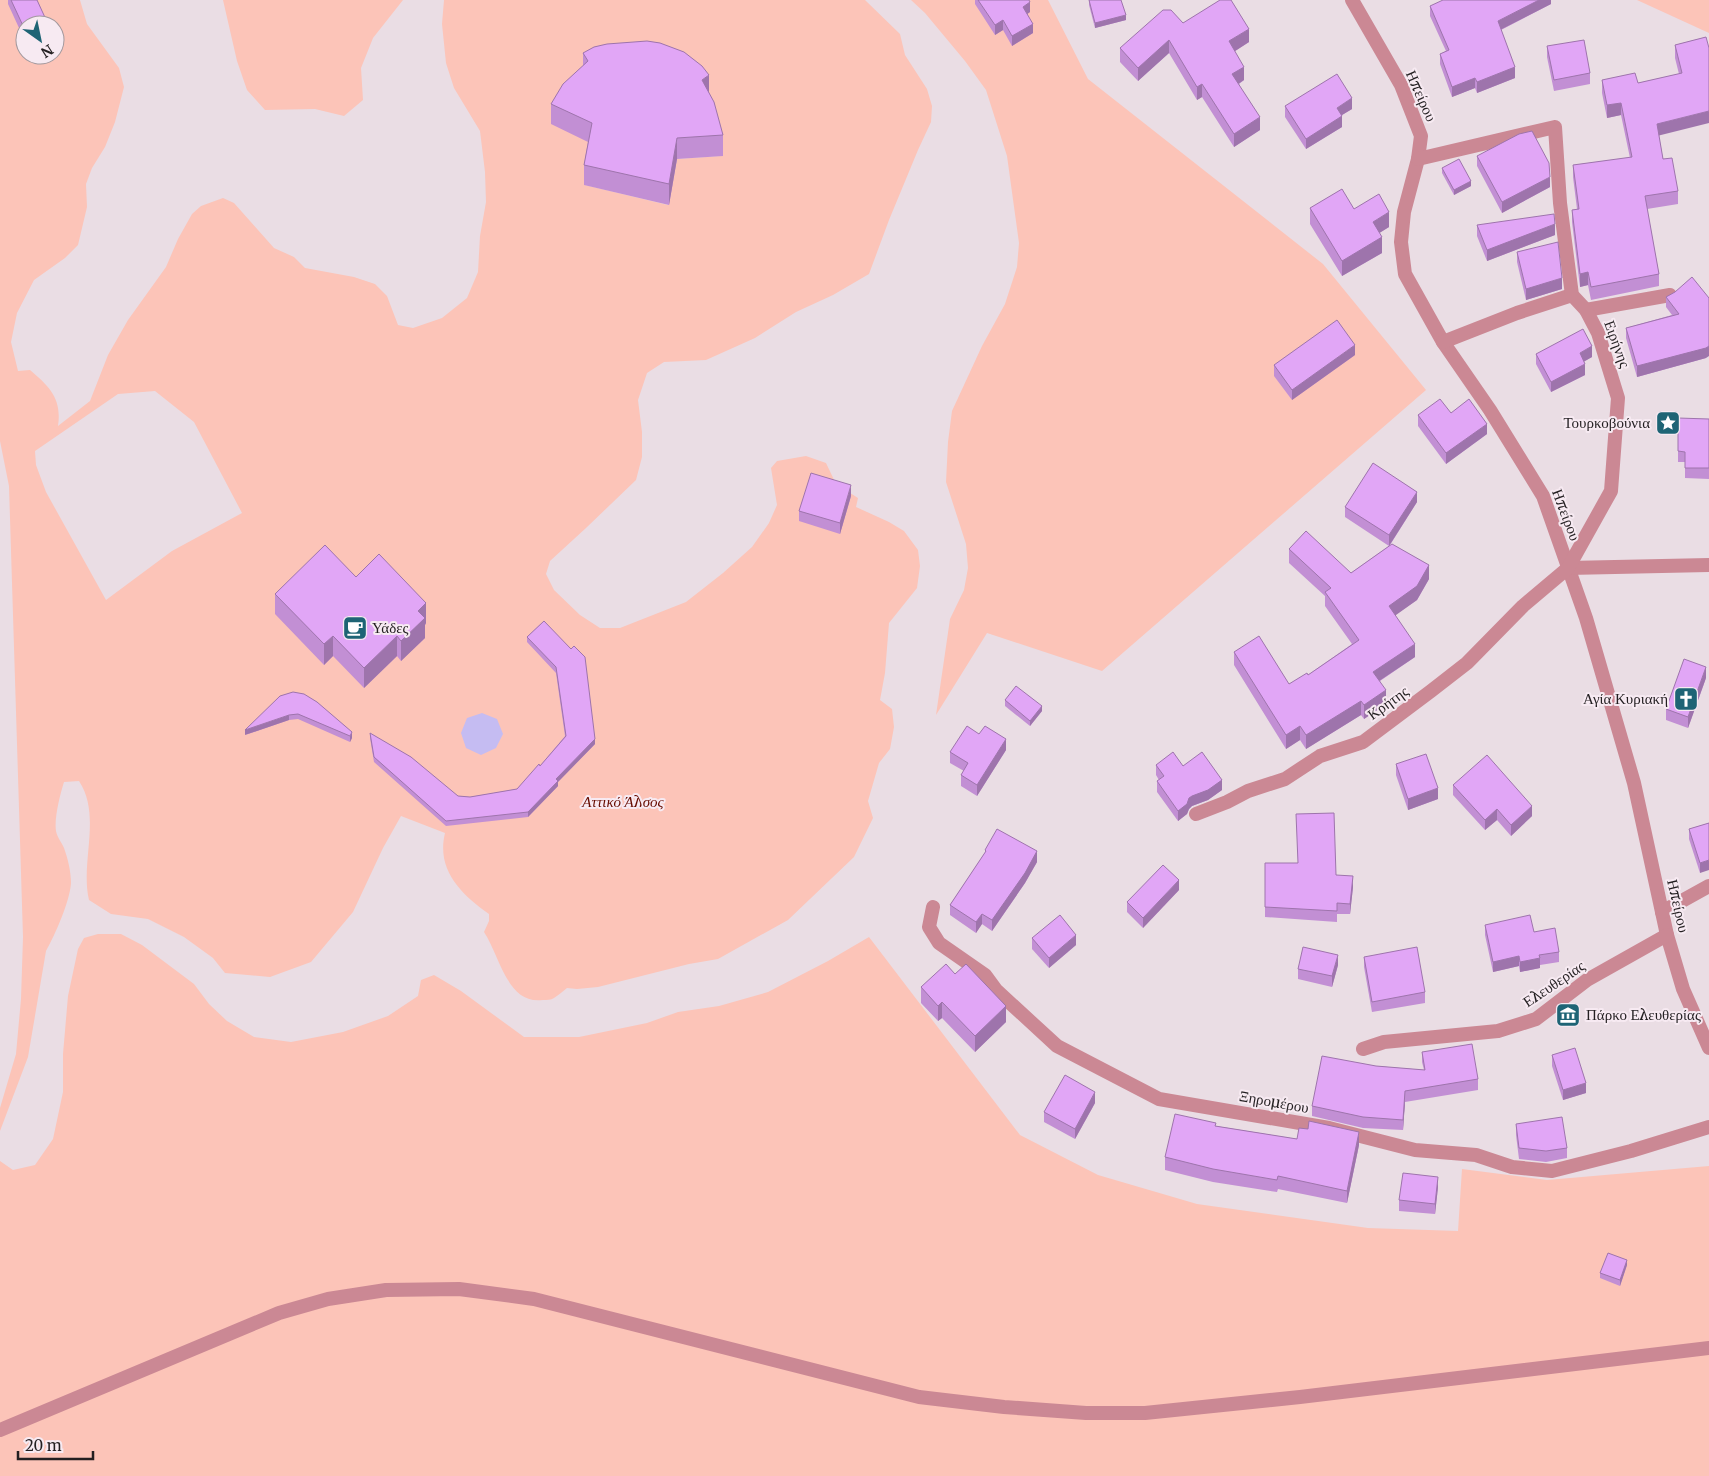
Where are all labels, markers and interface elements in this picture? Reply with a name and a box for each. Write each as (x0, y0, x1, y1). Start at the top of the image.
north arrow (15, 15, 65, 65)
text: N (38, 40, 57, 61)
street label: Ηπείρου (1402, 67, 1441, 124)
street label: Ειρήνης (1600, 318, 1635, 370)
place icon: Τουρκοβούνια (1655, 410, 1681, 436)
place label: Τουρκοβούνια (1563, 413, 1650, 432)
street label: Ηπείρου (1548, 486, 1585, 543)
cafe icon: Υάδες (342, 615, 368, 641)
place label: Υάδες (372, 618, 409, 637)
street label: Κρήτης (1364, 681, 1412, 724)
church icon: Αγία Κυριακή (1673, 686, 1699, 712)
place label: Αγία Κυριακή (1583, 689, 1668, 708)
park label: Αττικό Άλσος (581, 792, 665, 811)
street label: Ηπείρου (1663, 877, 1694, 934)
street label: Ελευθερίας (1519, 956, 1588, 1011)
museum icon: Πάρκο Ελευθερίας (1555, 1002, 1581, 1028)
place label: Πάρκο Ελευθερίας (1586, 1005, 1701, 1024)
street label: Ξηρομέρου (1238, 1086, 1310, 1117)
scale bar (18, 1428, 92, 1460)
text: 20 m (25, 1436, 62, 1455)

